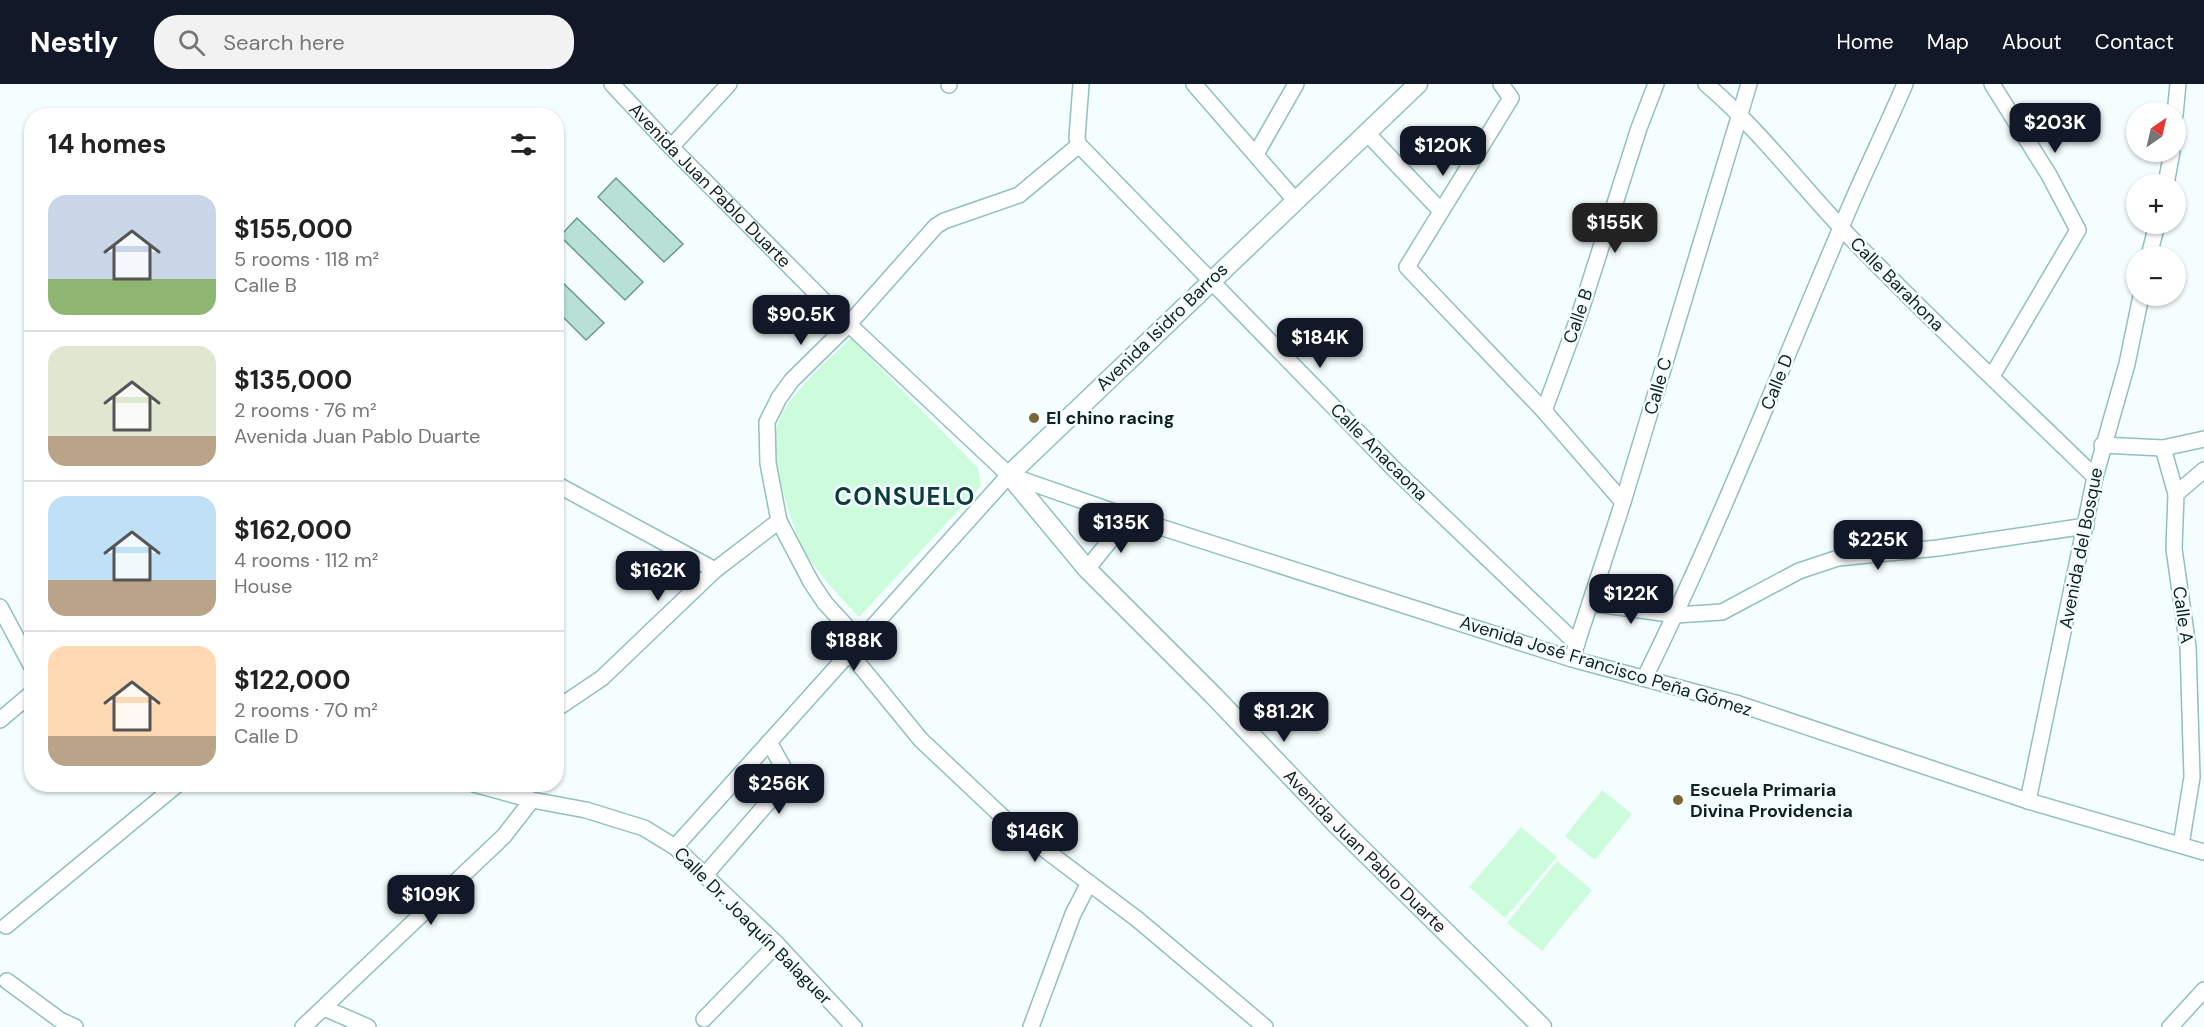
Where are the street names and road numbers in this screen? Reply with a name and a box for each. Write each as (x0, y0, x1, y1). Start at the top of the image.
street label: Avenida Juan Pablo Duarte (624, 98, 796, 273)
street label: Calle Barahona (1845, 232, 1949, 336)
street label: Avenida Isidro Barros (1091, 258, 1233, 396)
street label: Calle B (1557, 285, 1599, 347)
street label: Calle D (1755, 351, 1799, 413)
street label: Calle C (1638, 354, 1678, 417)
street label: Calle Anacaona (1325, 398, 1433, 506)
street label: Avenida del Bosque (2054, 465, 2108, 631)
street label: Calle A (2167, 585, 2199, 645)
street label: Avenida José Francisco Peña Gómez (1457, 610, 1755, 722)
street label: Avenida Juan Pablo Duarte (1278, 764, 1452, 938)
street label: Calle Dr. Joaquín Balaguer (669, 842, 837, 1010)

